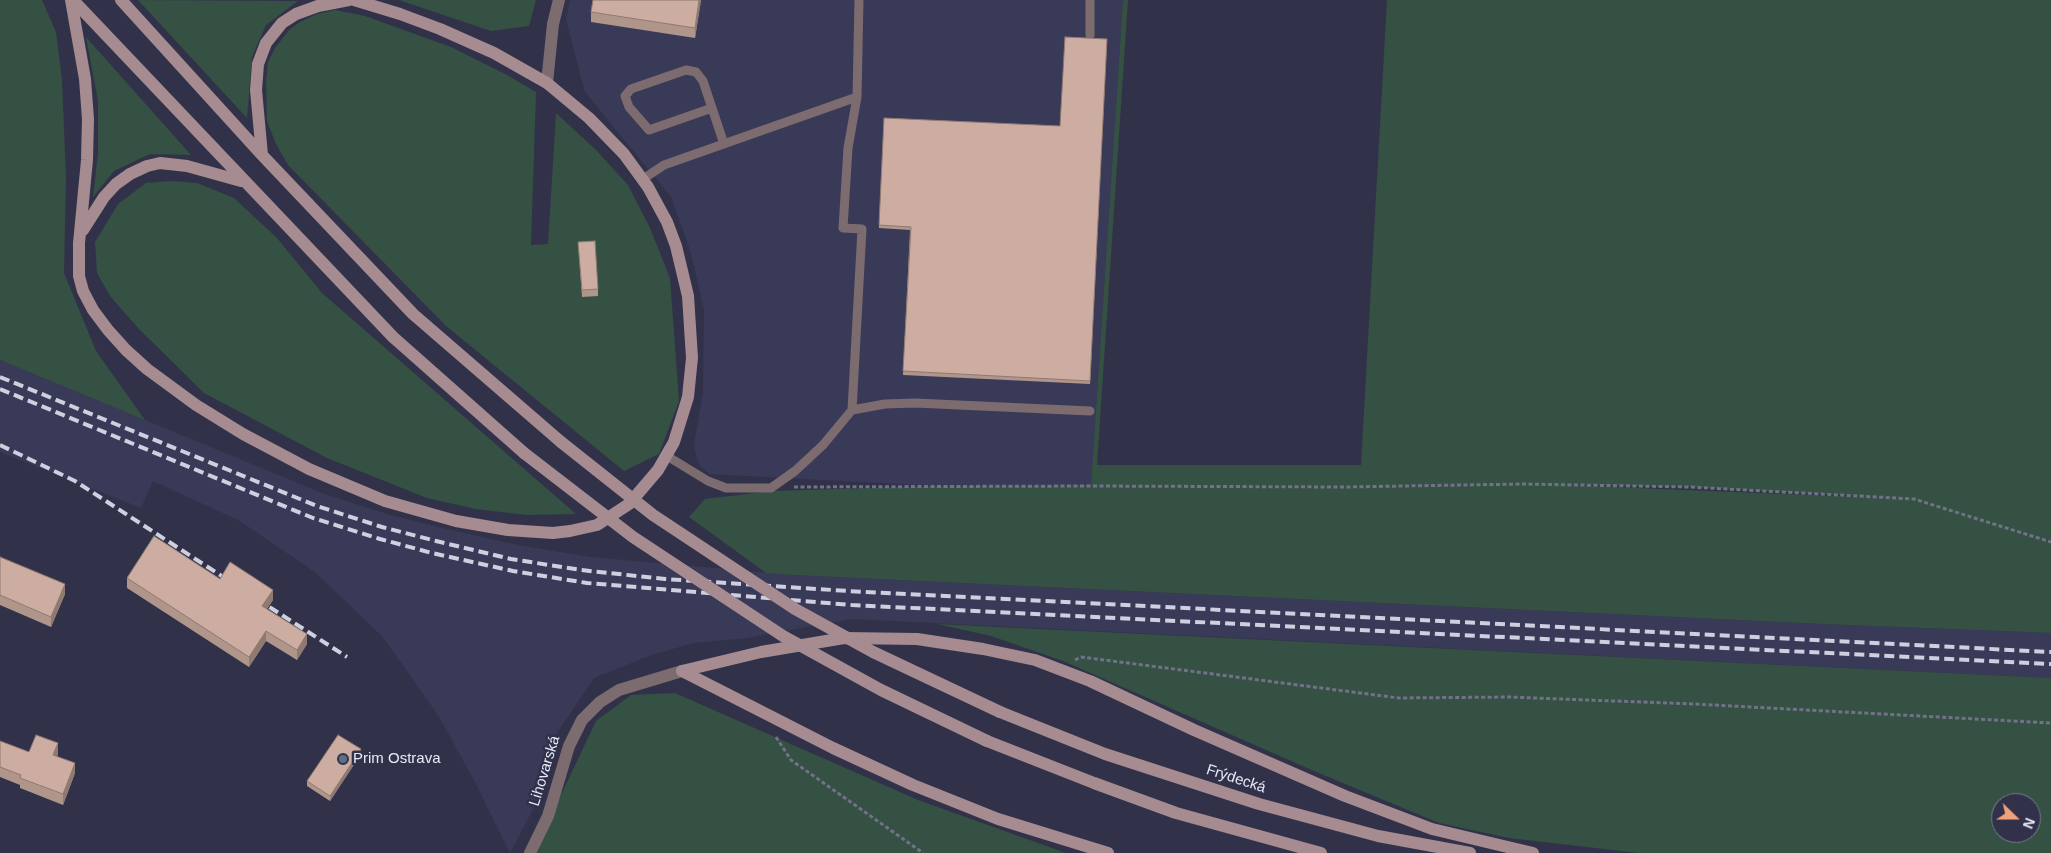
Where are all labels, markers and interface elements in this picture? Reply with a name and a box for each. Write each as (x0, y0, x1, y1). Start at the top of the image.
street label: Lihovarská (526, 734, 564, 808)
place label: Prim Ostrava (353, 750, 441, 768)
marker: Prim Ostrava (337, 753, 349, 765)
street label: Frýdecká (1204, 761, 1268, 797)
north arrow (1991, 793, 2041, 843)
text: N (2020, 816, 2038, 831)

